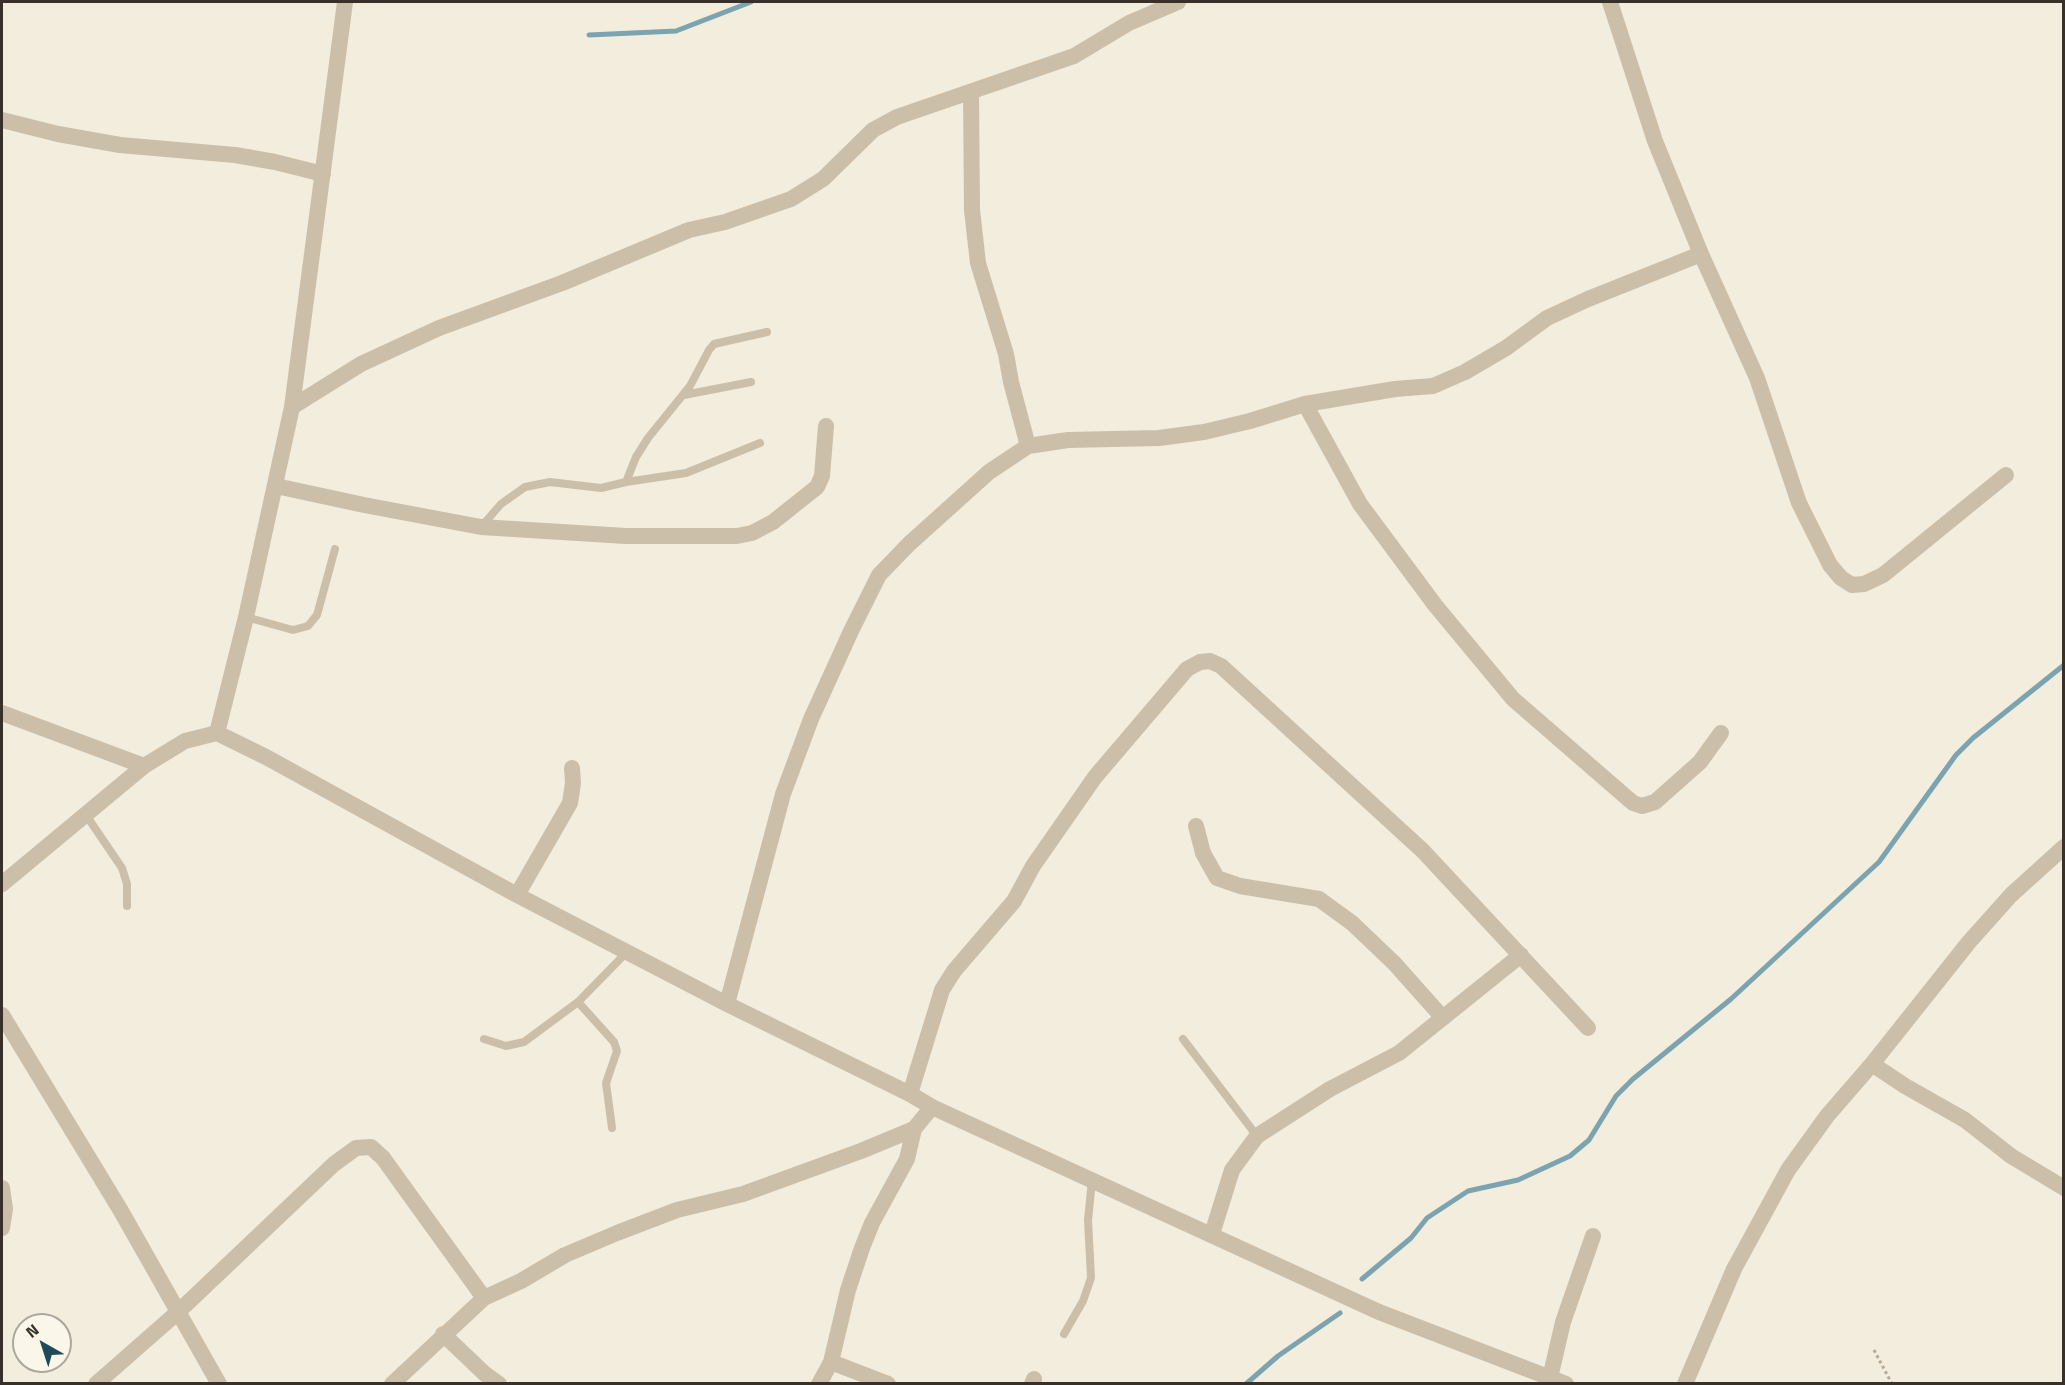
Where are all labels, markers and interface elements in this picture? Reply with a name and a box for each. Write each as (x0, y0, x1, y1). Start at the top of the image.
north arrow (12, 1313, 72, 1373)
text: N (20, 1318, 44, 1343)

